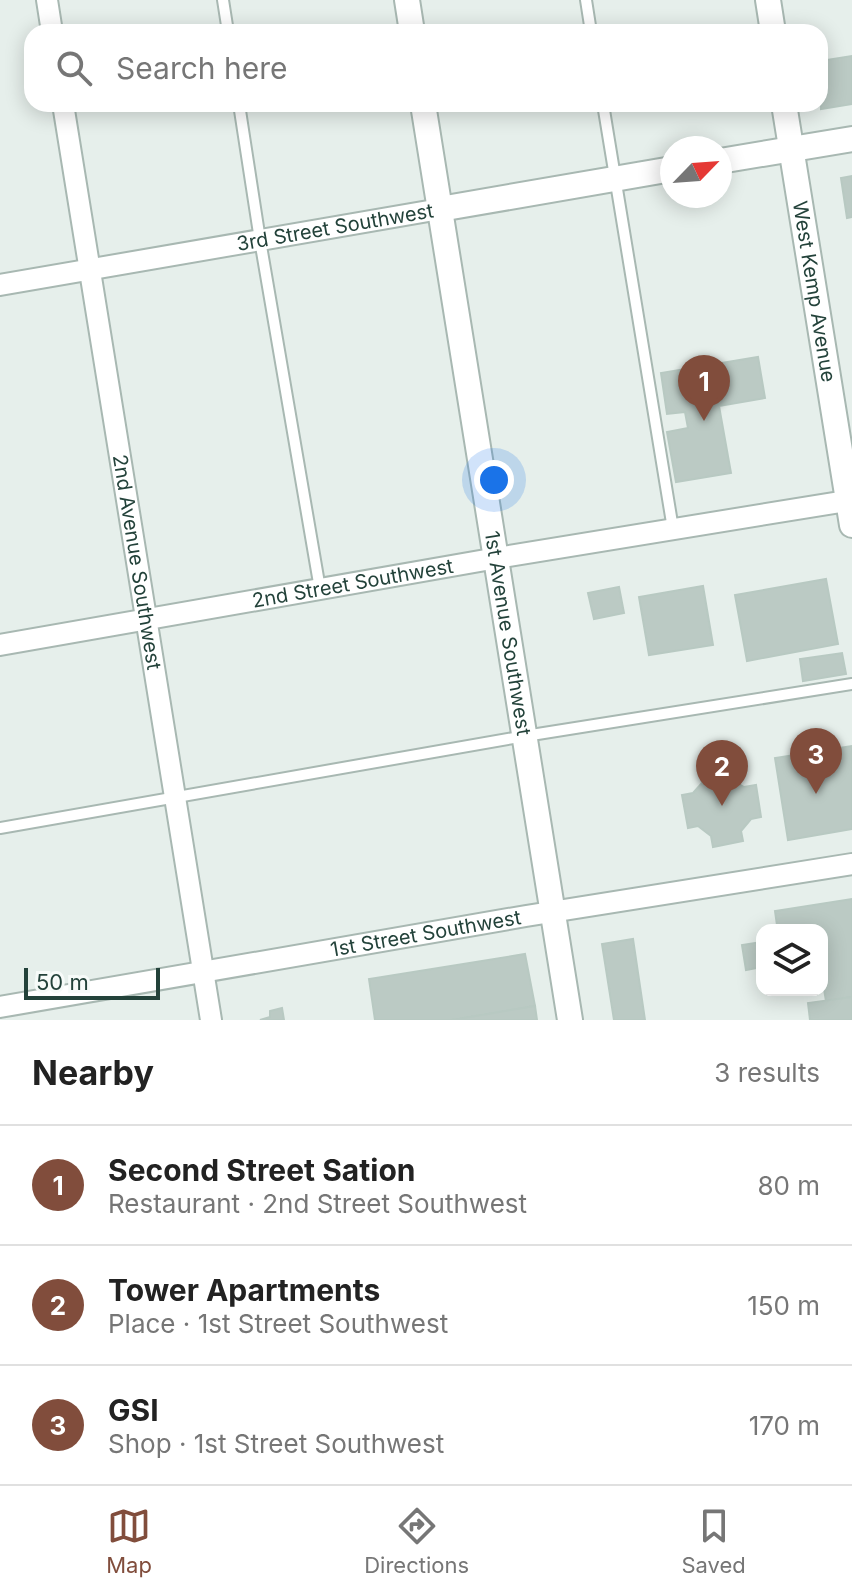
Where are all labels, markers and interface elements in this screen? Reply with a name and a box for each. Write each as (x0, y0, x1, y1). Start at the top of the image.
search box (24, 24, 828, 112)
icon: search (52, 46, 96, 90)
text: Search here (116, 50, 288, 86)
north arrow (660, 136, 732, 208)
street label: 3rd Street Southwest (235, 198, 436, 256)
street label: West Kemp Avenue (788, 199, 841, 384)
pin: 1 (678, 355, 730, 421)
street label: 2nd Avenue Southwest (108, 453, 166, 672)
your location (474, 460, 514, 500)
street label: 1st Avenue Southwest (480, 529, 536, 738)
street label: 2nd Street Southwest (250, 554, 456, 613)
pin: 3 (790, 728, 842, 794)
pin: 2 (696, 740, 748, 806)
street label: 1st Street Southwest (329, 905, 523, 962)
map controls (756, 924, 828, 996)
button: layers (756, 924, 828, 996)
scale bar (24, 964, 160, 1000)
text: 50 m (36, 969, 89, 995)
text: Nearby (32, 1052, 154, 1093)
text: 3 results (714, 1057, 820, 1088)
text: Second Street Sation (108, 1152, 415, 1188)
text: 1 (52, 1170, 64, 1201)
text: 80 m (757, 1170, 820, 1201)
text: Restaurant · 2nd Street Southwest (108, 1188, 527, 1219)
text: Tower Apartments (108, 1272, 380, 1308)
text: 2 (50, 1290, 66, 1321)
text: 150 m (747, 1290, 820, 1321)
text: Place · 1st Street Southwest (108, 1308, 448, 1339)
text: GSI (108, 1392, 159, 1428)
text: 3 (50, 1410, 66, 1441)
text: 170 m (749, 1410, 820, 1441)
text: Shop · 1st Street Southwest (108, 1428, 444, 1459)
tab: Map (106, 1504, 152, 1578)
tab: Directions (364, 1504, 469, 1578)
tab: Saved (681, 1504, 746, 1578)

